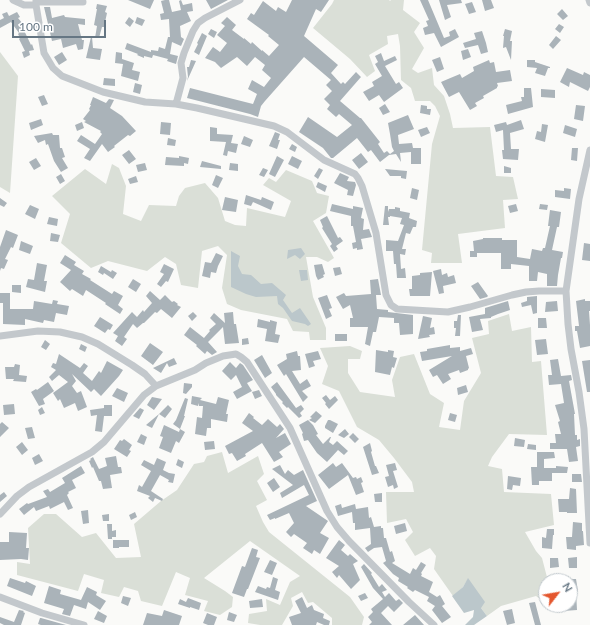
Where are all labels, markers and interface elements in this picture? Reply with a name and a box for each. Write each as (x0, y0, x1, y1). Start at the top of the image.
scale bar (14, 12, 108, 38)
text: 100 m (19, 19, 53, 34)
north arrow (538, 573, 578, 613)
text: N (560, 580, 576, 594)

